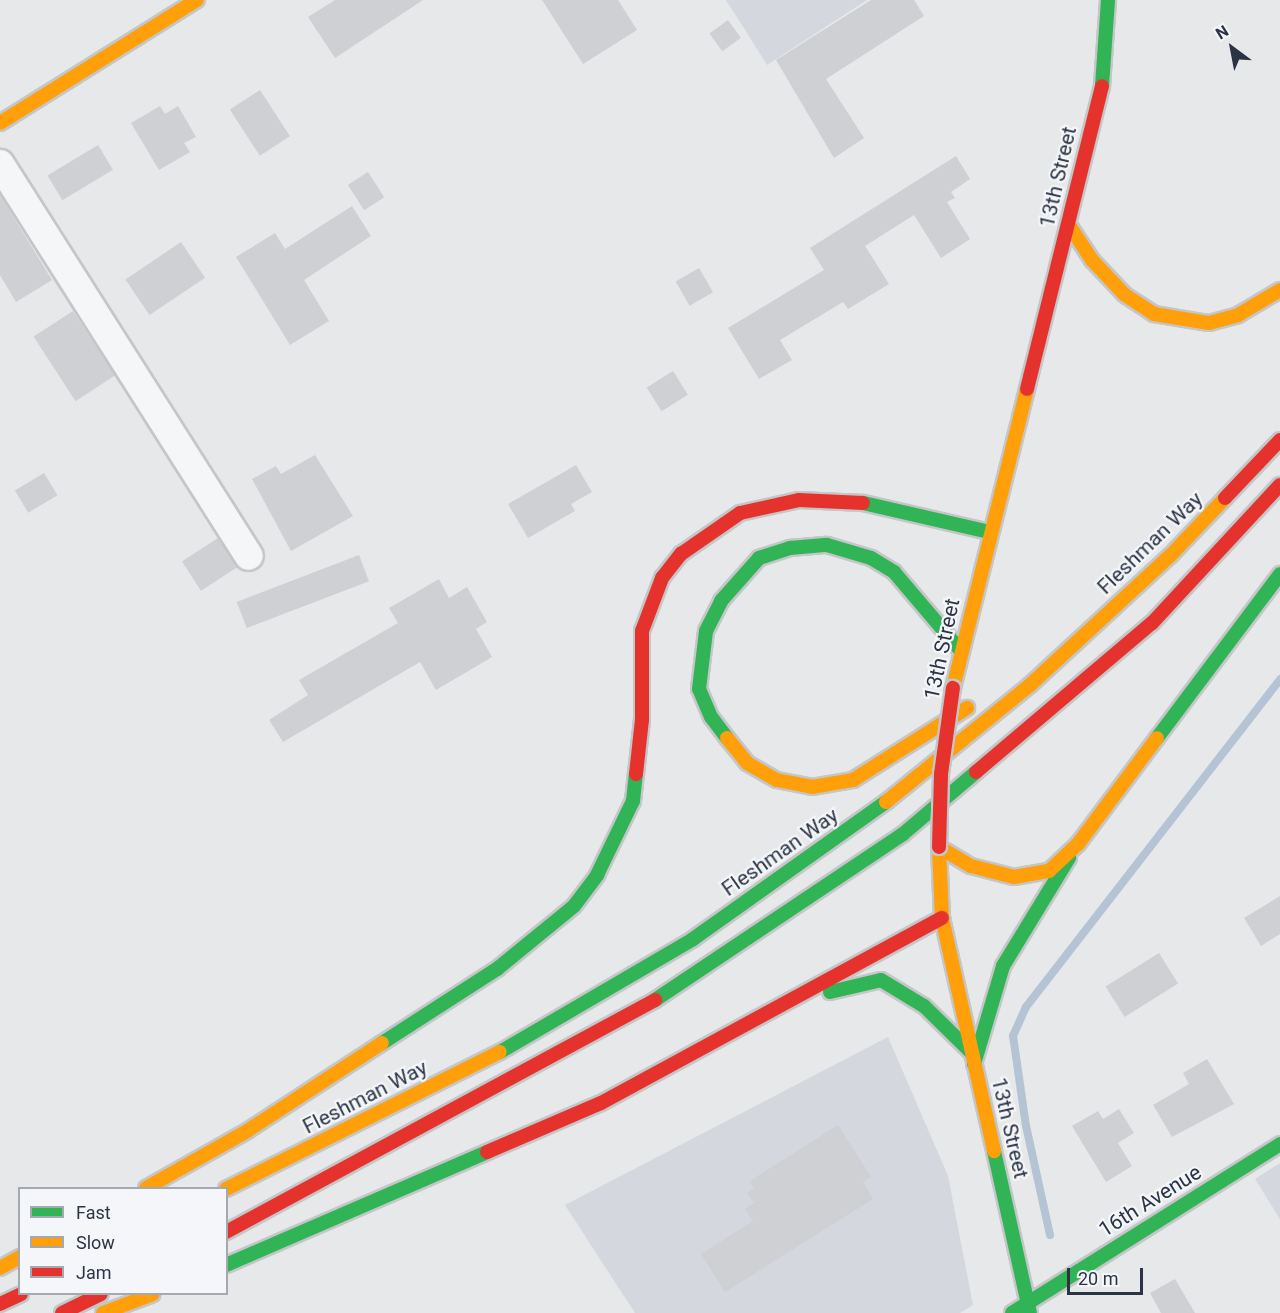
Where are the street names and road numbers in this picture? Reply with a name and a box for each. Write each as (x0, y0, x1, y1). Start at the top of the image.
street label: 13th Street (1034, 124, 1082, 230)
street label: Fleshman Way (1092, 487, 1208, 599)
street label: 13th Street (919, 596, 965, 702)
street label: Fleshman Way (717, 803, 843, 901)
street label: Fleshman Way (299, 1055, 431, 1139)
street label: 13th Street (986, 1075, 1034, 1181)
street label: 16th Avenue (1094, 1160, 1206, 1242)

